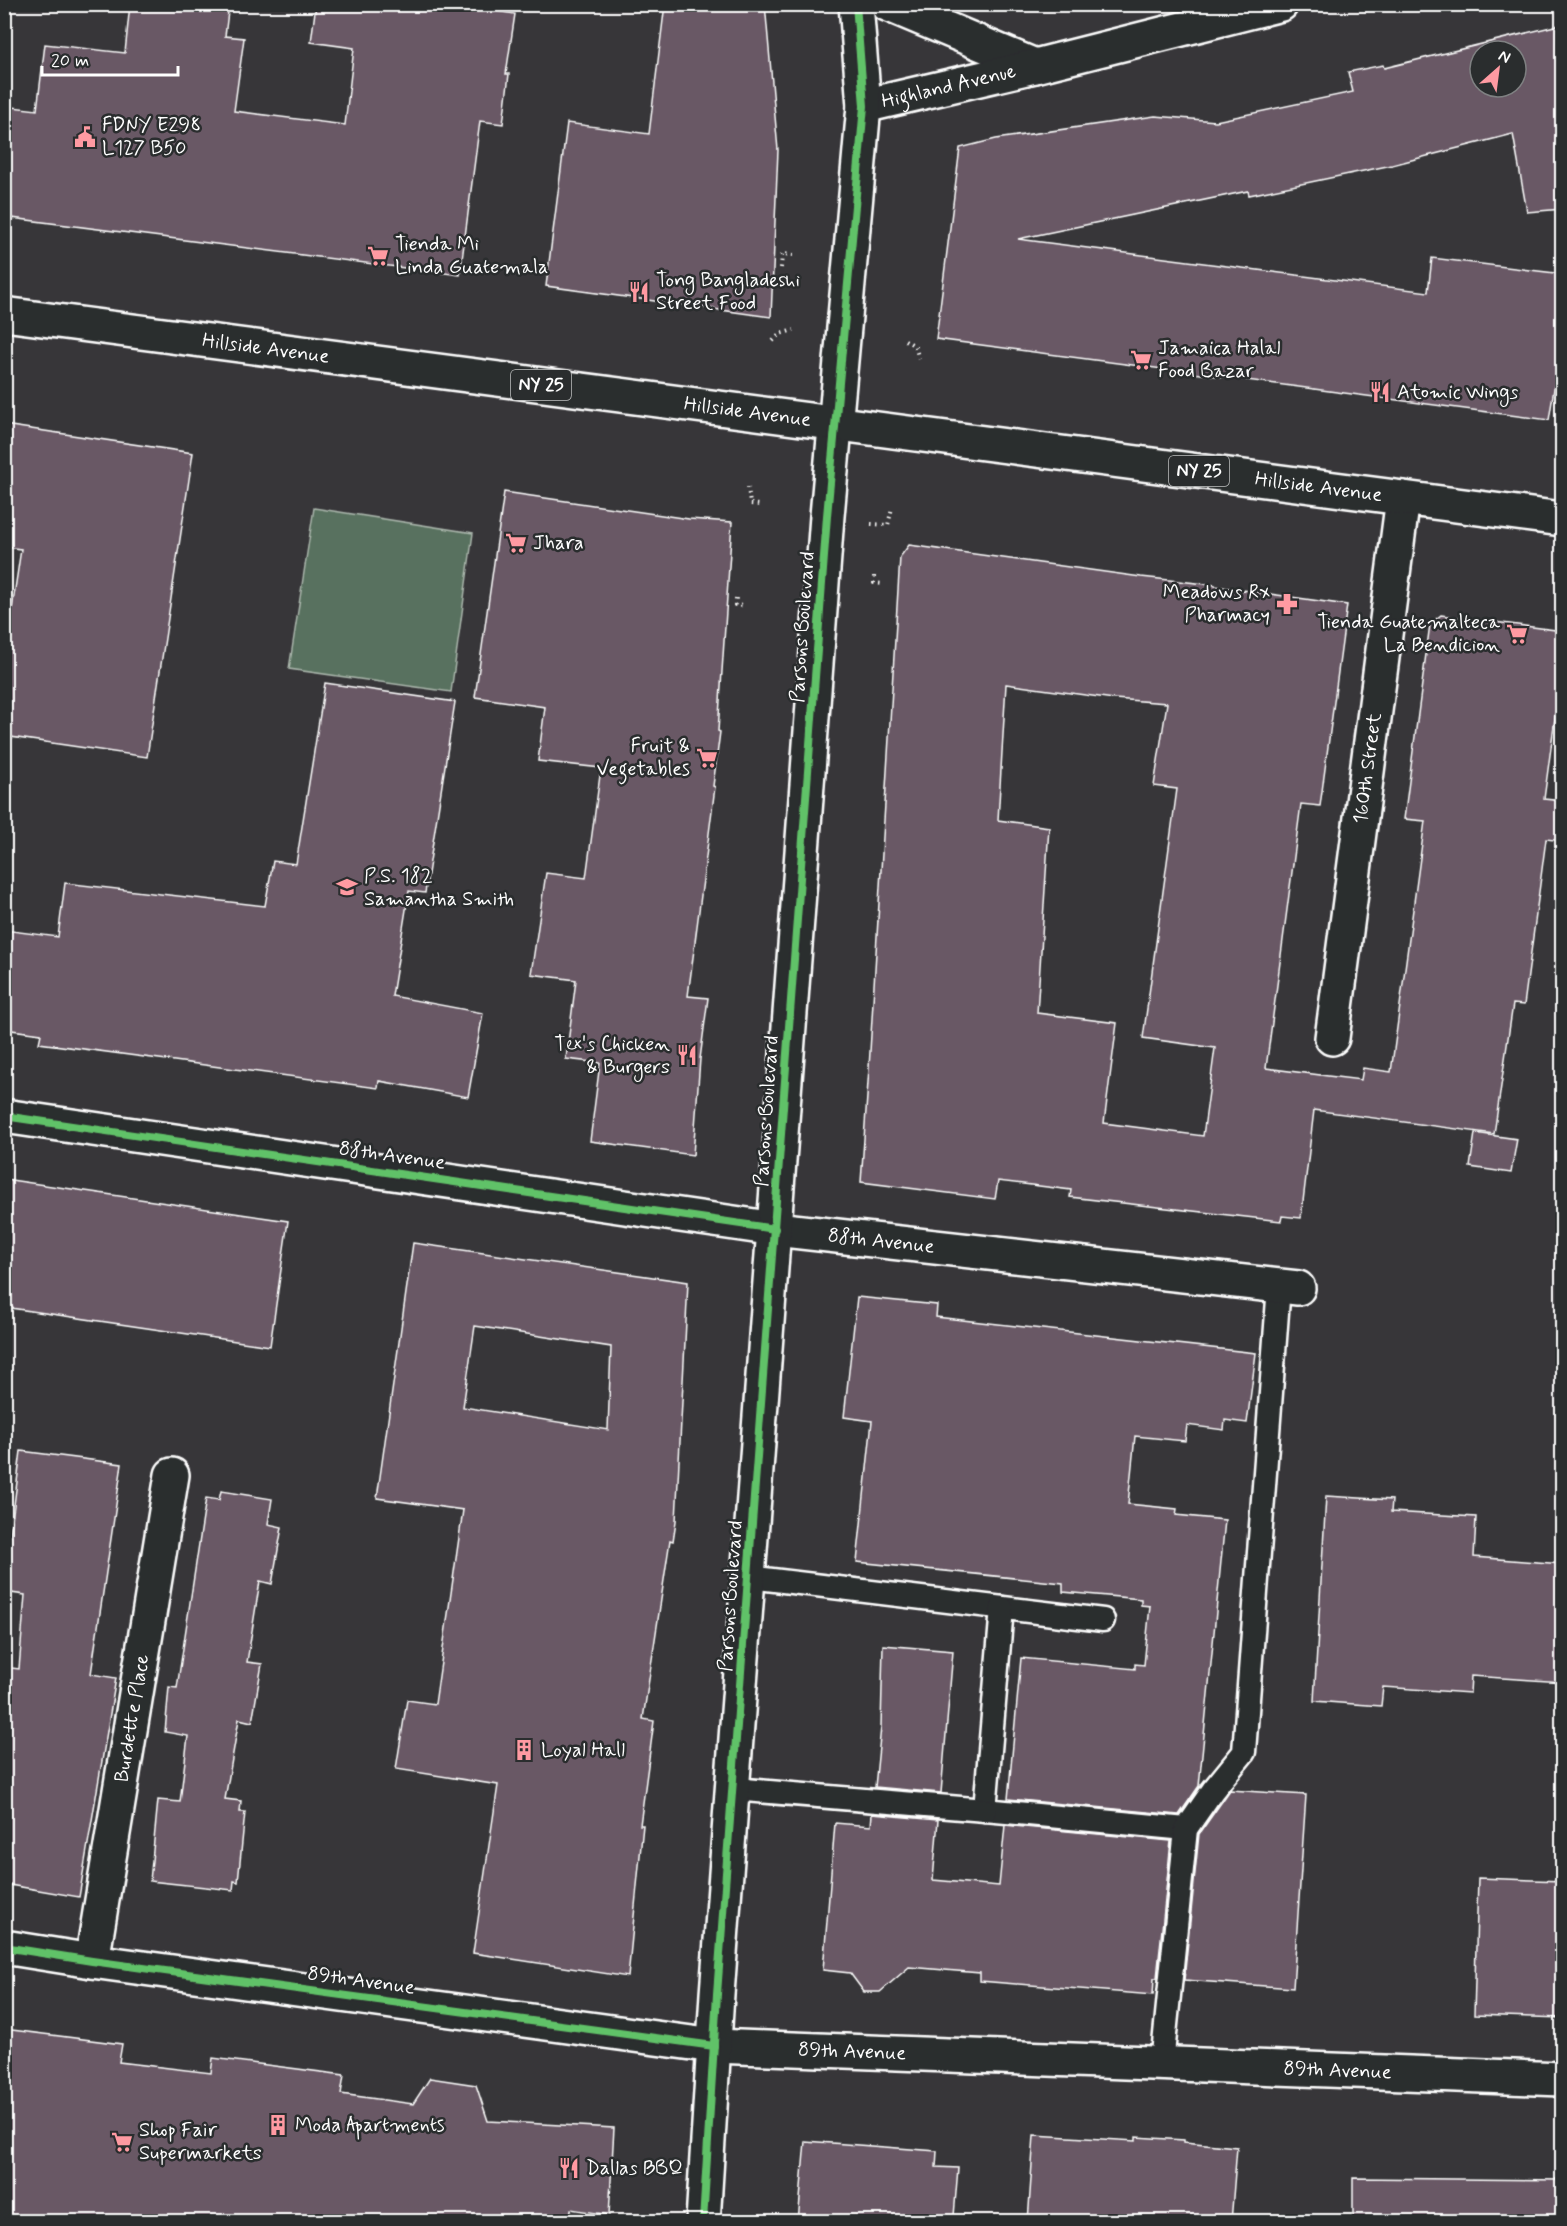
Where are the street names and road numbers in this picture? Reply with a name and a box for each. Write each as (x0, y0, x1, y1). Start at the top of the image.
street label: Highland Avenue (879, 57, 1019, 115)
street label: Hillside Avenue (200, 327, 331, 370)
road number: NY 25 (511, 370, 571, 400)
street label: Hillside Avenue (682, 390, 813, 434)
road number: NY 25 (1169, 456, 1229, 486)
street label: Hillside Avenue (1253, 465, 1384, 509)
street label: Parsons Boulevard (784, 550, 822, 704)
street label: 160th Street (1347, 711, 1388, 825)
street label: Parsons Boulevard (748, 1034, 786, 1188)
street label: 88th Avenue (337, 1135, 447, 1177)
street label: 88th Avenue (826, 1222, 936, 1260)
street label: Parsons Boulevard (712, 1519, 750, 1673)
street label: Burdette Place (108, 1652, 156, 1784)
street label: 89th Avenue (306, 1960, 417, 2002)
street label: 89th Avenue (797, 2036, 907, 2067)
street label: 89th Avenue (1283, 2055, 1392, 2086)

